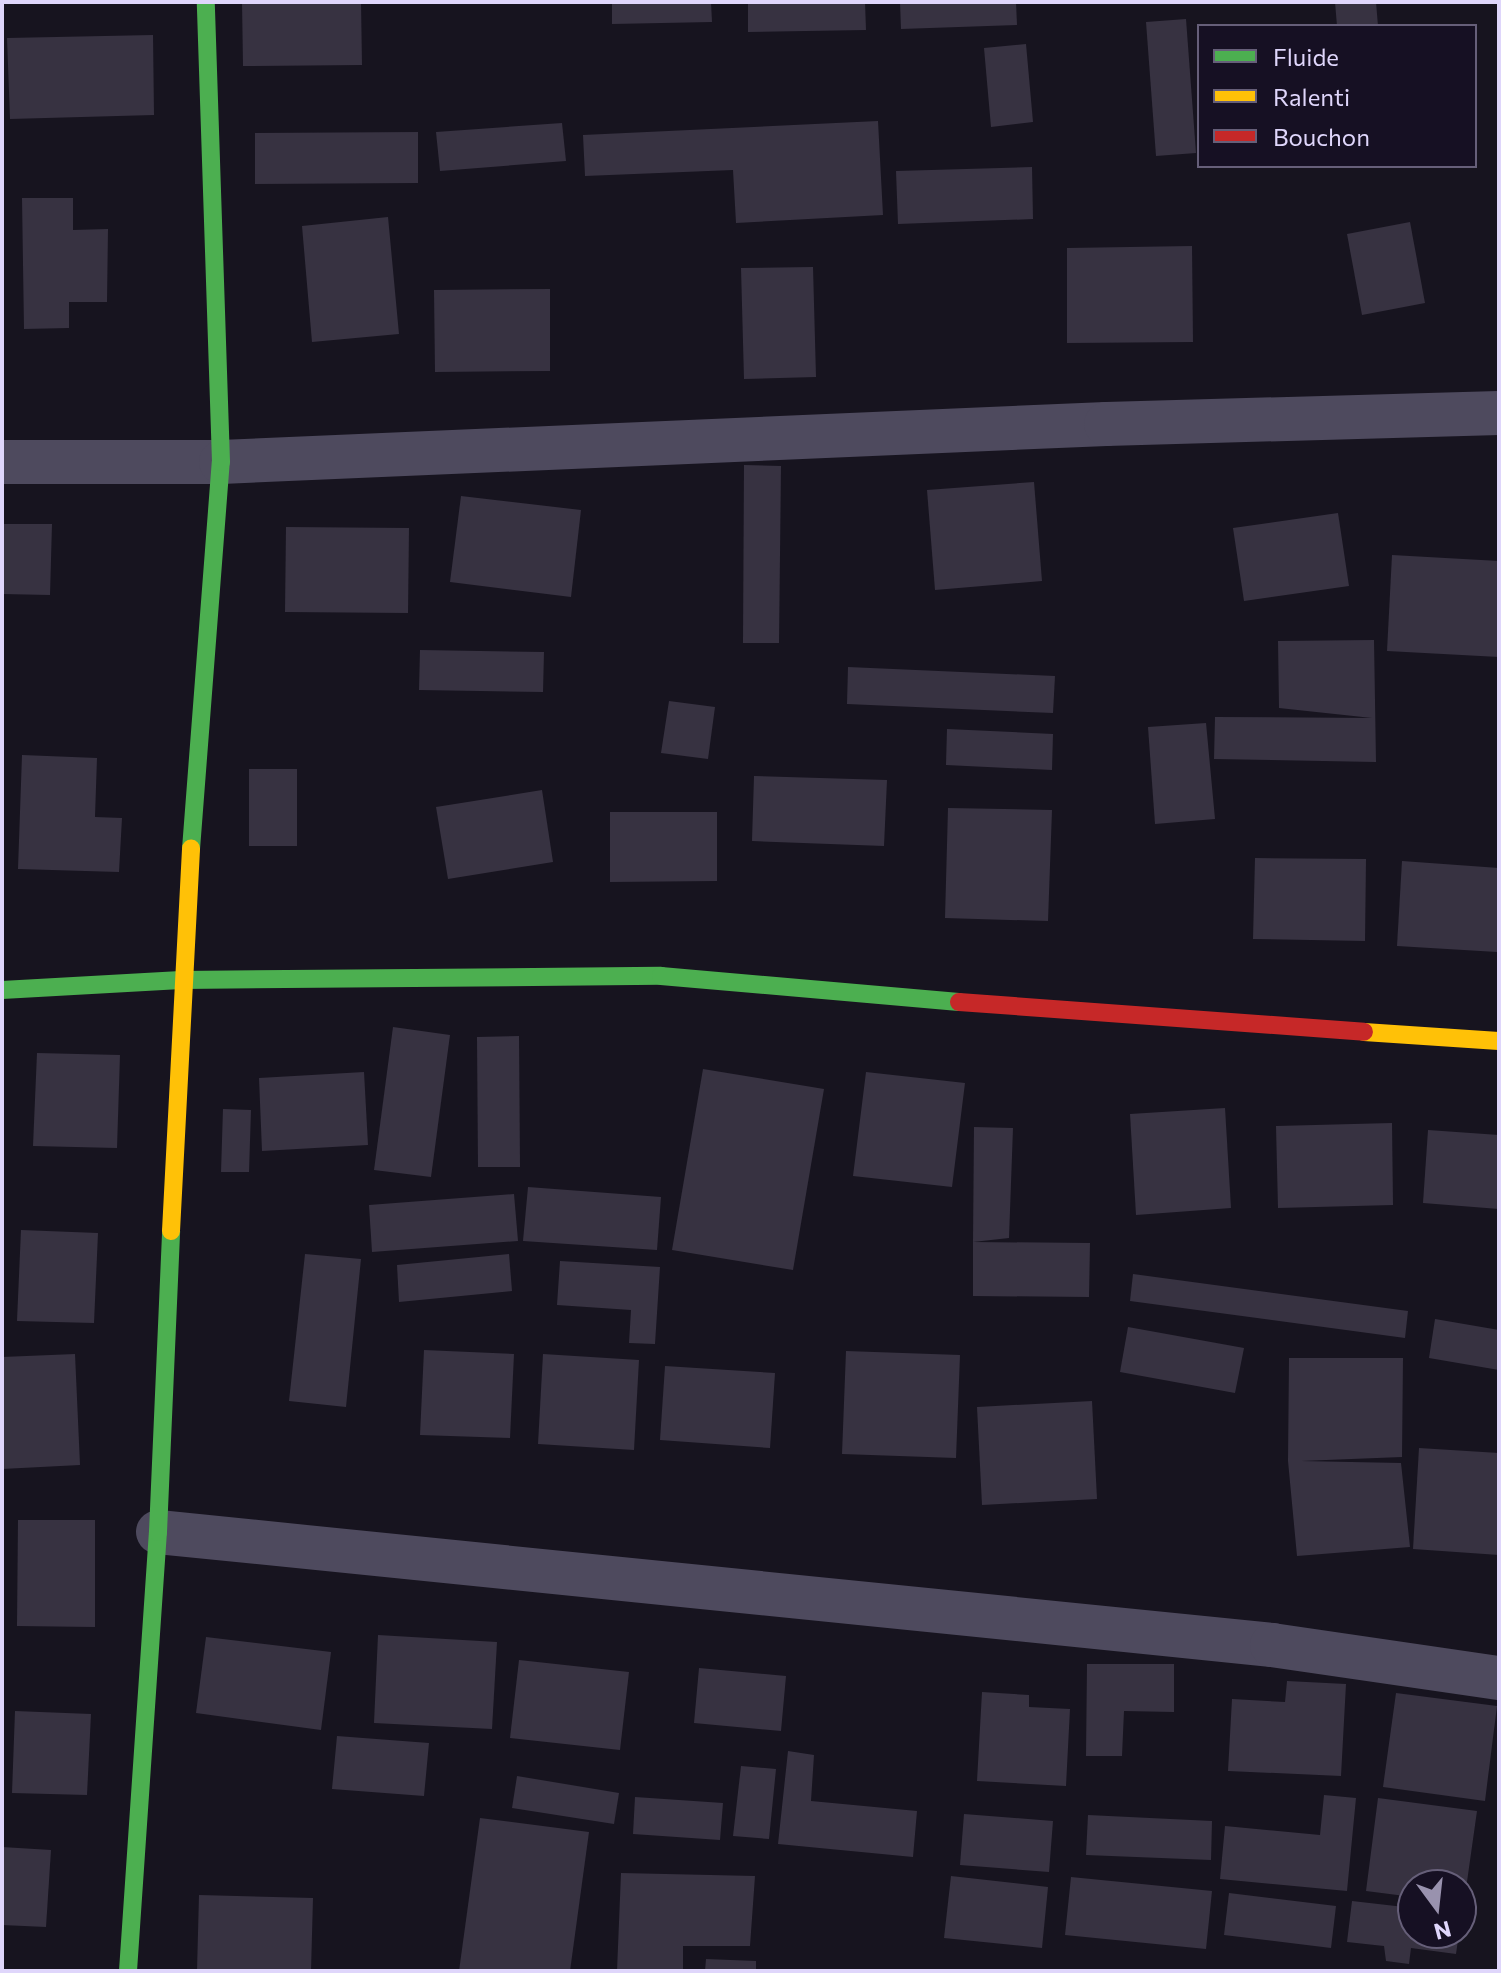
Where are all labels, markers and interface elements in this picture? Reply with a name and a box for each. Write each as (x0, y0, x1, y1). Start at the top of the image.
legend (1197, 24, 1477, 168)
text: Fluide (1273, 42, 1339, 71)
text: Ralenti (1273, 82, 1350, 111)
text: Bouchon (1273, 122, 1370, 151)
north arrow (1397, 1869, 1477, 1949)
text: N (1431, 1916, 1454, 1946)

